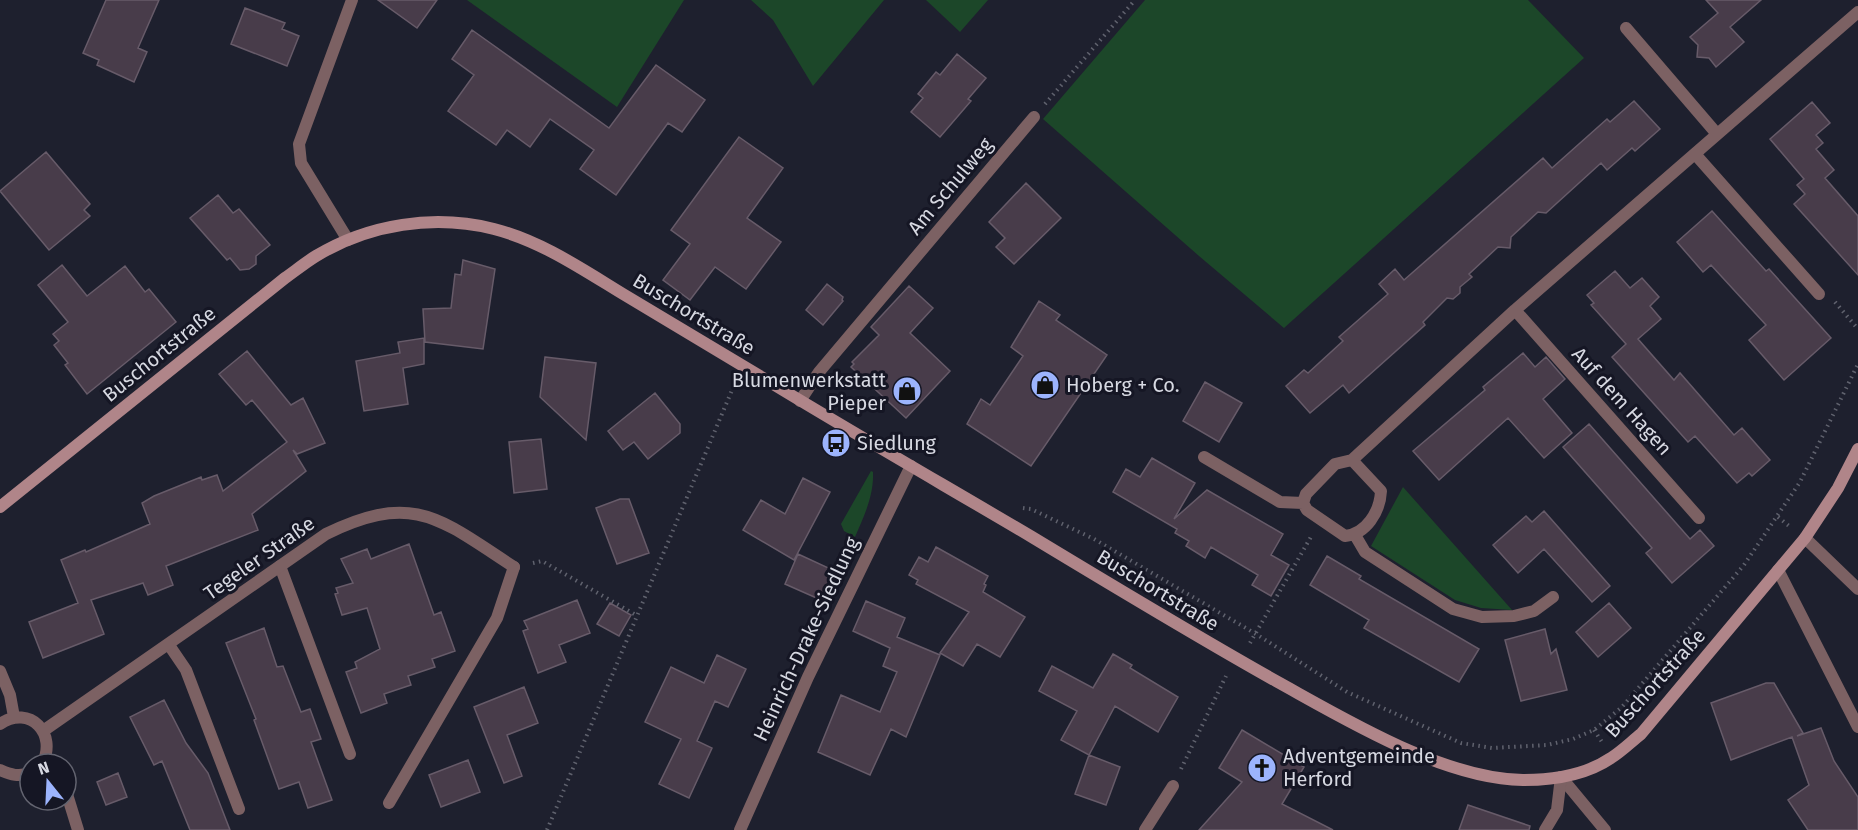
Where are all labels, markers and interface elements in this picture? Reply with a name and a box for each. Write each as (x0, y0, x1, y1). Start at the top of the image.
street label: Am Schulweg (902, 132, 998, 239)
street label: Buschortstraße (629, 268, 759, 360)
street label: Buschortstraße (98, 301, 220, 407)
street label: Auf dem Hagen (1567, 342, 1677, 460)
place label: Blumenwerkstatt Pieper (732, 368, 887, 415)
shop icon: Hoberg + Co. (1029, 369, 1061, 401)
place label: Hoberg + Co. (1066, 373, 1180, 397)
shop icon: Blumenwerkstatt Pieper (891, 375, 923, 407)
bus stop icon: Siedlung (820, 427, 852, 459)
place label: Siedlung (857, 431, 937, 455)
street label: Tegeler Straße (199, 511, 319, 605)
street label: Heinrich-Drake-Siedlung (748, 533, 864, 745)
street label: Buschortstraße (1093, 544, 1223, 636)
street label: Buschortstraße (1600, 624, 1710, 742)
place label: Adventgemeinde Herford (1283, 744, 1435, 791)
north arrow (18, 752, 78, 812)
church icon: Adventgemeinde Herford (1246, 752, 1278, 784)
text: N (36, 758, 51, 779)

